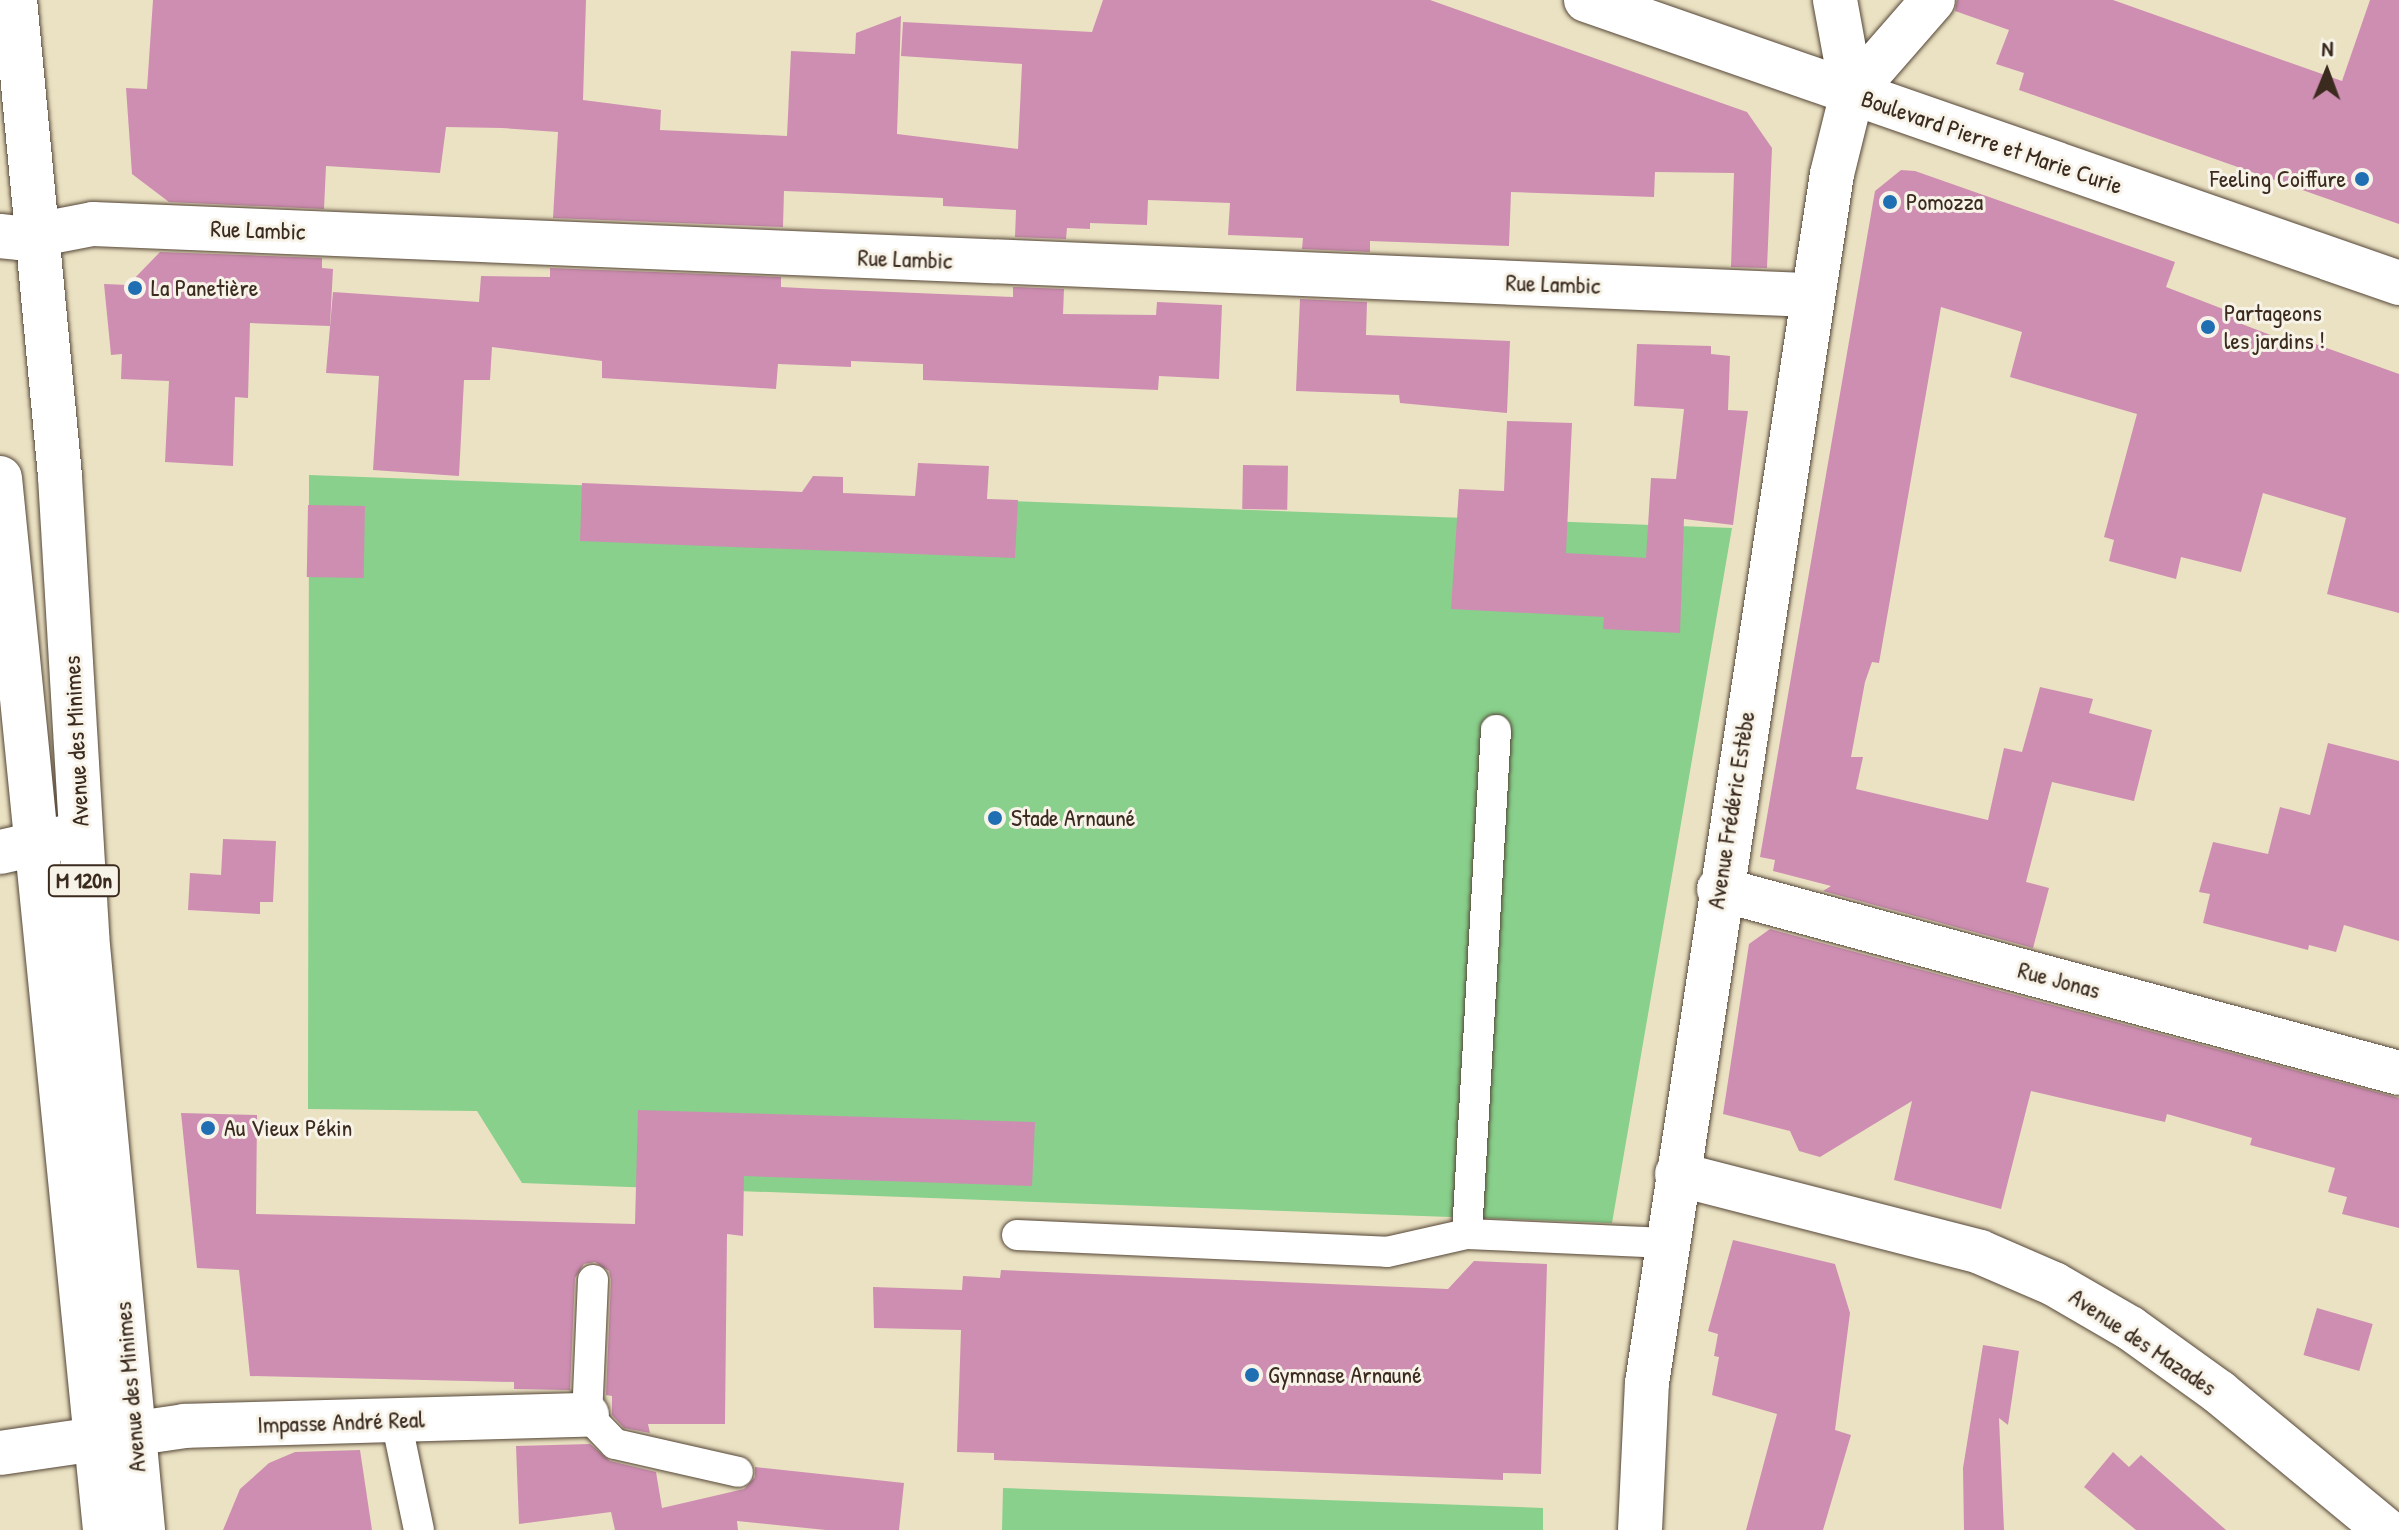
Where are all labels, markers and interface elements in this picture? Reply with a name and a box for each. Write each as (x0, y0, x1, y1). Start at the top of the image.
north arrow (2287, 32, 2367, 112)
text: N (2321, 33, 2334, 63)
street label: Boulevard Pierre et Marie Curie (1858, 84, 2126, 200)
place label: Feeling Coiffure (2210, 165, 2346, 193)
marker: Feeling Coiffure (2353, 170, 2371, 188)
place label: Pomozza (1906, 188, 1983, 216)
marker: Pomozza (1881, 193, 1899, 211)
street label: Rue Lambic (210, 214, 306, 246)
street label: Rue Lambic (857, 243, 953, 275)
street label: Rue Lambic (1505, 268, 1601, 300)
place label: La Panetière (151, 274, 258, 302)
marker: La Panetière (126, 279, 144, 297)
place label: Partageons les jardins ! (2224, 299, 2325, 355)
marker: Partageons les jardins ! (2199, 318, 2217, 336)
street label: Avenue des Minimes (57, 655, 95, 827)
street label: Avenue Frédéric Estèbe (1701, 709, 1761, 911)
place label: Stade Arnauné (1011, 804, 1135, 832)
marker: Stade Arnauné (986, 809, 1004, 827)
road number: M 120n (46, 863, 122, 899)
street label: Rue Jonas (2015, 955, 2103, 1005)
place label: Au Vieux Pékin (224, 1114, 352, 1142)
marker: Au Vieux Pékin (199, 1119, 217, 1137)
street label: Avenue des Mazades (2064, 1282, 2222, 1402)
street label: Avenue des Minimes (108, 1301, 152, 1473)
place label: Gymnase Arnauné (1268, 1361, 1422, 1389)
marker: Gymnase Arnauné (1243, 1366, 1261, 1384)
street label: Impasse André Real (257, 1405, 425, 1439)

